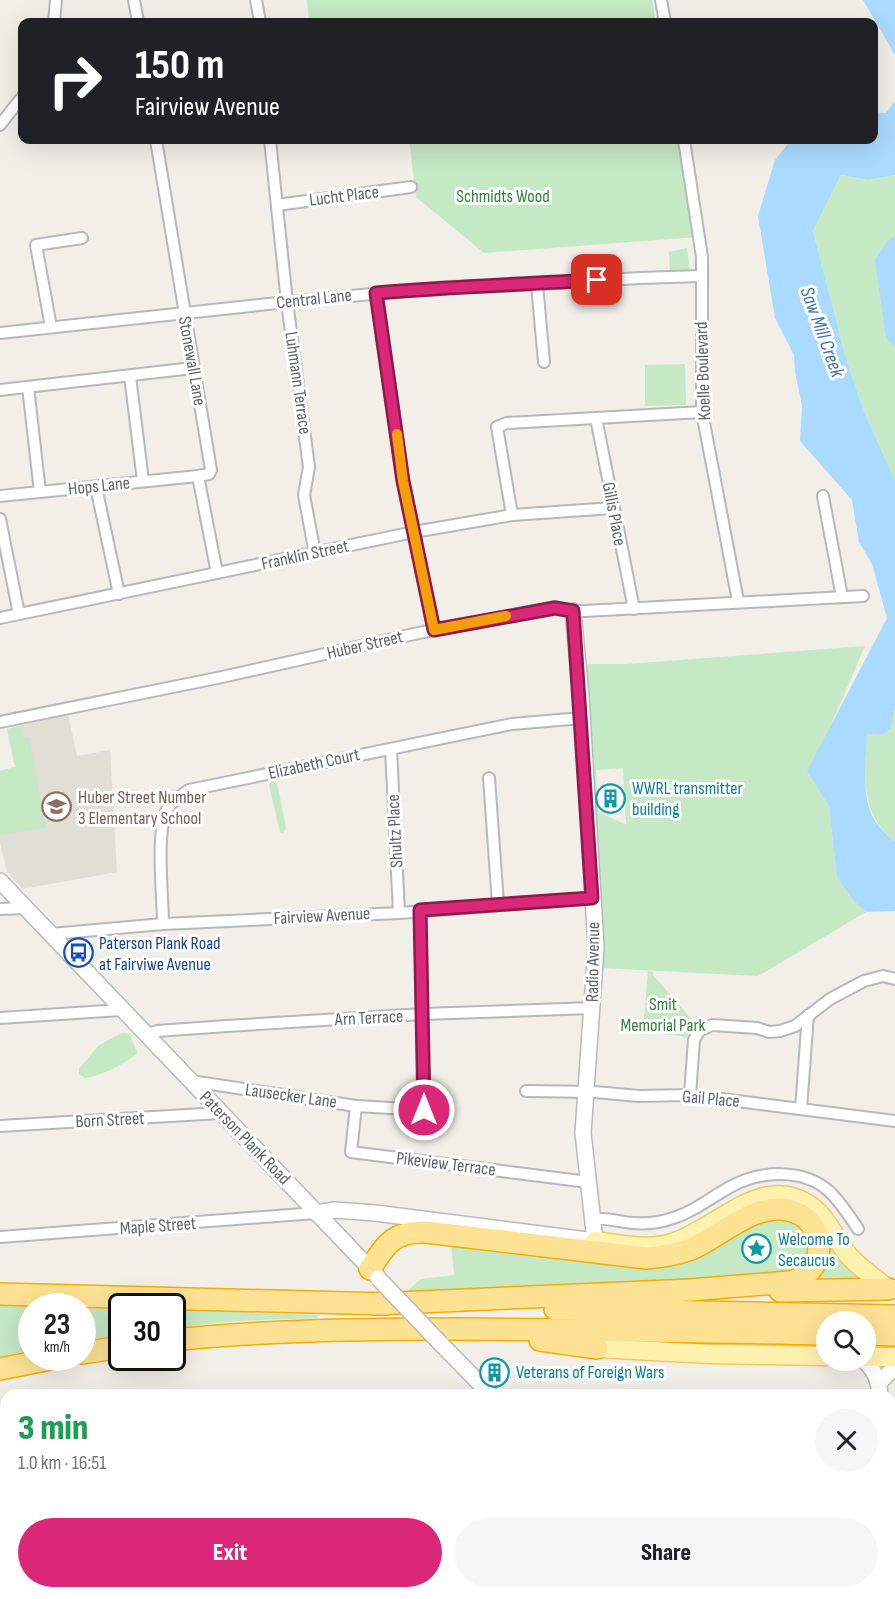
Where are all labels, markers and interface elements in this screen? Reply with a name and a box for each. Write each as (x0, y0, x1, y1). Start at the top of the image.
text: 150 m (135, 40, 224, 91)
icon: right (36, 42, 114, 120)
text: Fairview Avenue (135, 91, 280, 123)
street label: Lucht Place (308, 181, 380, 211)
park label: Schmidts Wood (456, 186, 550, 207)
pin (571, 254, 622, 305)
icon: arrive (580, 263, 613, 296)
water label: Saw Mill Creek (795, 284, 850, 381)
street label: Central Lane (275, 285, 353, 313)
street label: Stonewall Lane (174, 315, 210, 407)
street label: Koelle Boulevard (691, 321, 715, 421)
street label: Luhmann Terrace (280, 330, 316, 436)
street label: Hops Lane (67, 472, 131, 500)
street label: Gillis Place (598, 480, 630, 548)
street label: Franklin Street (259, 535, 351, 575)
street label: Huber Street (325, 626, 406, 664)
street label: Elizabeth Court (266, 744, 362, 784)
place label: WWRL transmitter building (632, 778, 743, 820)
building icon: WWRL transmitter building (595, 782, 627, 814)
place label: Huber Street Number 3 Elementary School (78, 787, 206, 829)
school or university icon: Huber Street Number 3 Elementary School (41, 791, 73, 823)
street label: Shultz Place (383, 794, 407, 868)
street label: Fairview Avenue (273, 903, 371, 929)
street label: Radio Avenue (582, 922, 604, 1002)
place label: Paterson Plank Road at Fairviwe Avenue (99, 933, 221, 975)
bus stop icon: Paterson Plank Road at Fairviwe Avenue (62, 937, 94, 969)
park label: Smit Memorial Park (621, 994, 706, 1036)
street label: Arn Terrace (333, 1006, 404, 1030)
position arrow (392, 1078, 456, 1142)
street label: Lausecker Lane (244, 1079, 338, 1113)
street label: Gail Place (681, 1086, 741, 1112)
street label: Paterson Plank Road (195, 1087, 295, 1189)
street label: Born Street (75, 1108, 146, 1132)
street label: Pikeview Terrace (395, 1147, 497, 1181)
street label: Maple Street (119, 1213, 197, 1239)
place label: Welcome To Secaucus (778, 1229, 850, 1271)
place icon: Welcome To Secaucus (741, 1233, 773, 1265)
speed limit sign: 30 (108, 1293, 186, 1371)
text: 23 (44, 1307, 70, 1343)
map controls (816, 1311, 876, 1371)
button: search (816, 1311, 876, 1371)
text: km/h (44, 1338, 70, 1357)
building icon: Veterans of Foreign Wars (479, 1356, 511, 1388)
place label: Veterans of Foreign Wars (516, 1362, 664, 1383)
text: 3 min (18, 1407, 88, 1450)
button: close (815, 1409, 878, 1472)
text: 1.0 km · 16:51 (18, 1451, 106, 1475)
button: Exit (18, 1518, 442, 1587)
button: Share (454, 1518, 878, 1587)

